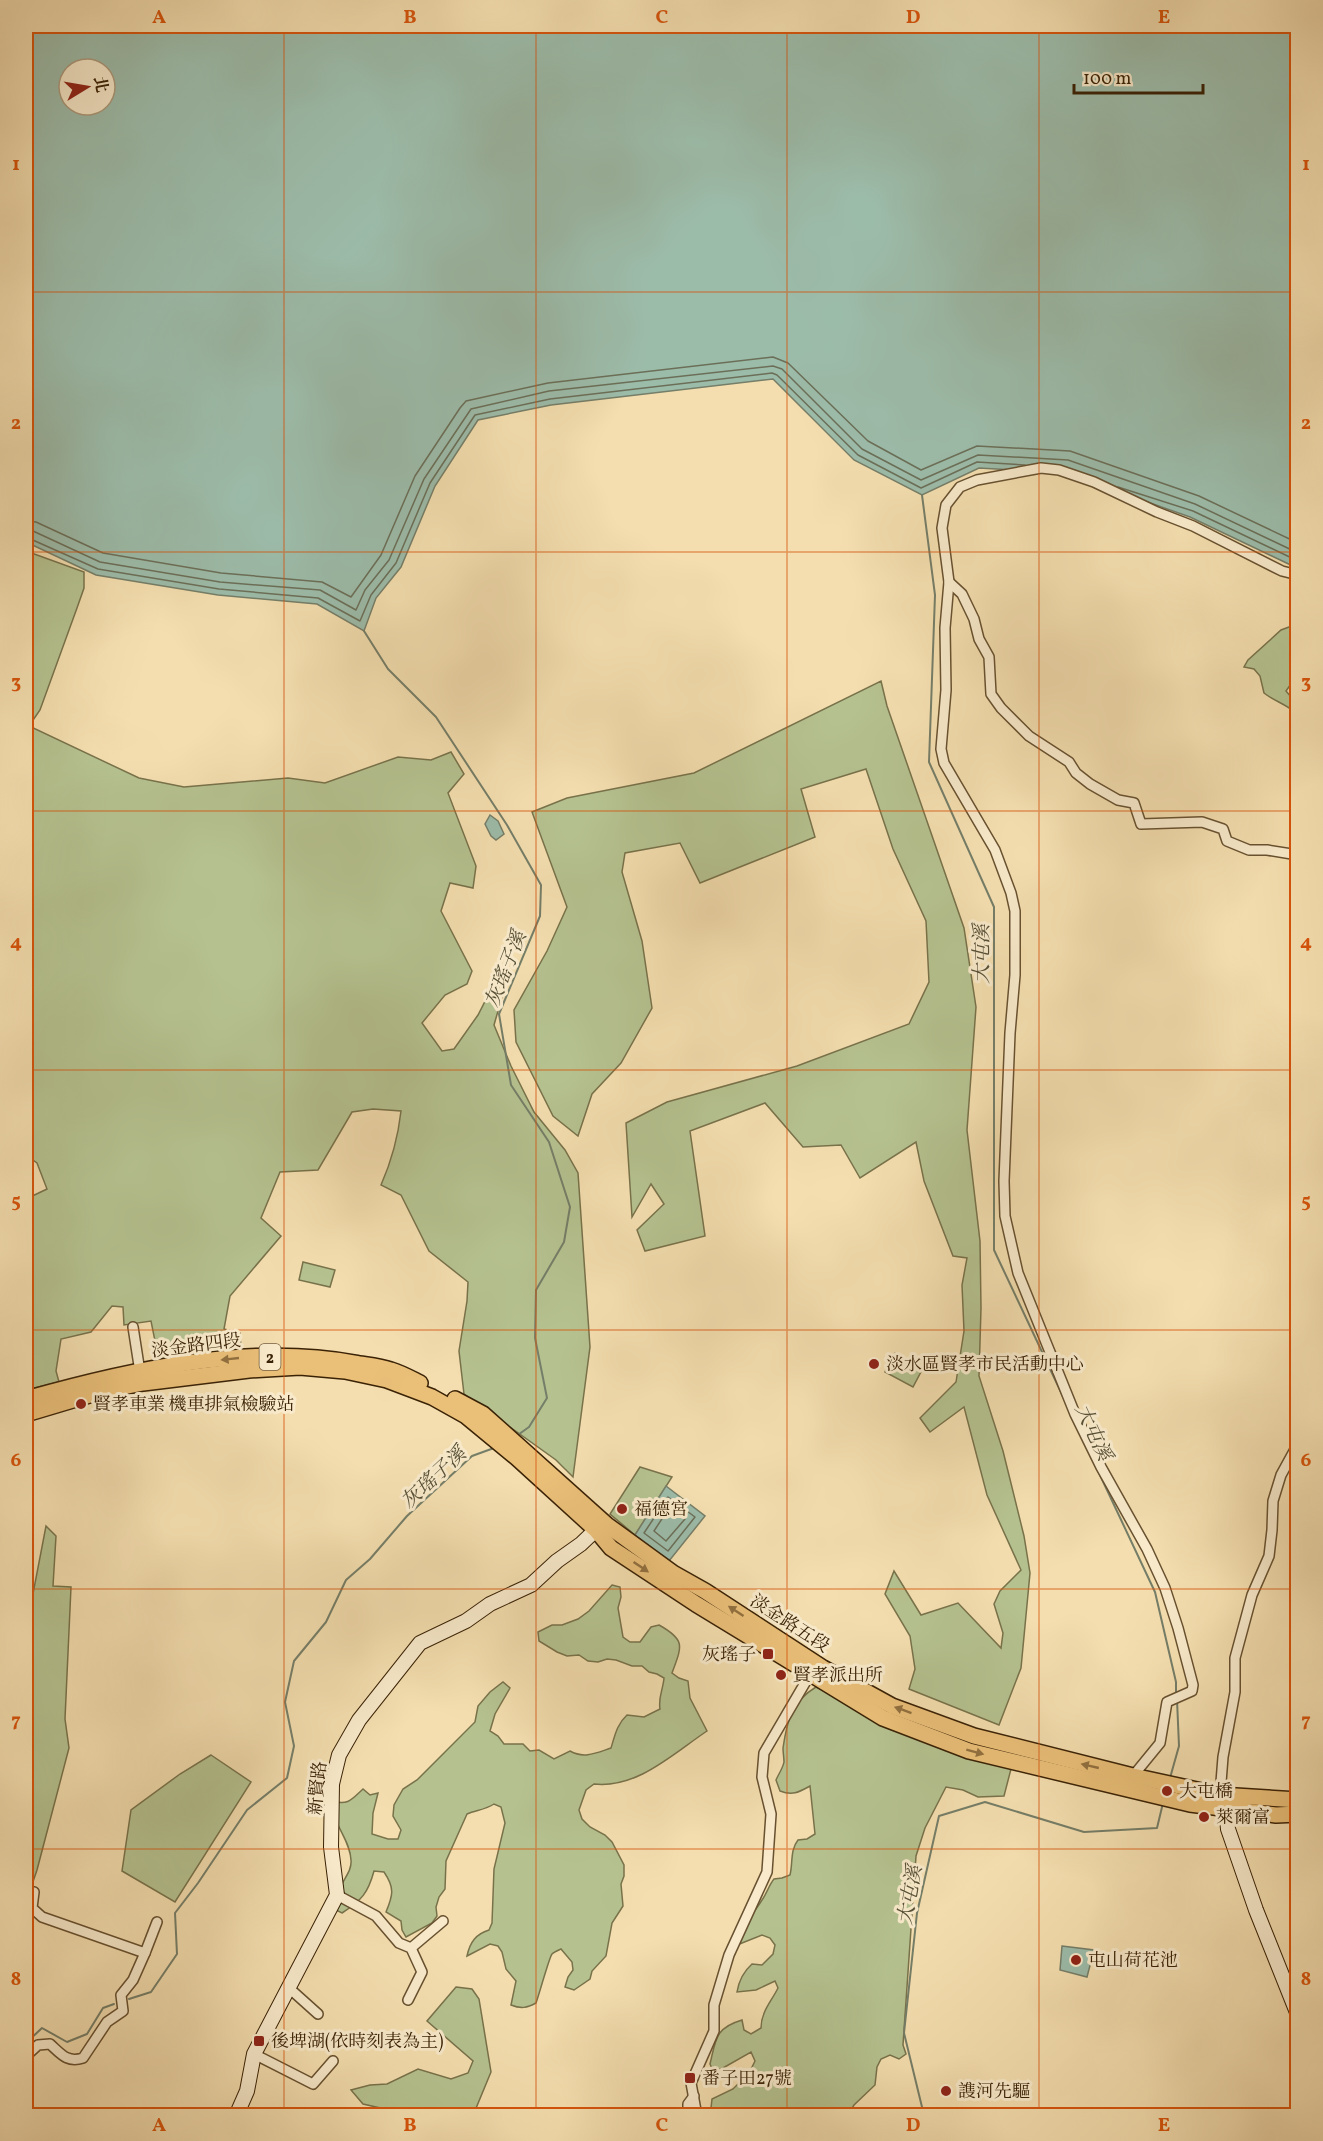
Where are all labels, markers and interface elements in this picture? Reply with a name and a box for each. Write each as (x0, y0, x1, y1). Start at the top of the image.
text: A (152, 4, 166, 32)
text: B (403, 4, 417, 32)
text: C (656, 4, 669, 32)
text: D (906, 4, 920, 32)
text: E (1158, 4, 1170, 32)
north arrow (57, 57, 117, 117)
scale bar (1074, 57, 1203, 95)
text: 100 m (1083, 67, 1132, 92)
text: 北 (87, 75, 112, 94)
text: 1 (12, 151, 20, 179)
text: 1 (1302, 151, 1310, 179)
text: 2 (11, 410, 21, 438)
text: 2 (1301, 410, 1311, 438)
text: 3 (11, 669, 21, 697)
text: 3 (1301, 669, 1311, 697)
water label: 大屯溪 (969, 922, 997, 984)
water label: 灰瑤子溪 (479, 925, 535, 1012)
text: 4 (10, 929, 22, 957)
text: 4 (1300, 929, 1312, 957)
text: 5 (11, 1188, 21, 1216)
text: 5 (1301, 1188, 1311, 1216)
street label: 淡金路四段 (150, 1329, 242, 1364)
road number: 2 (260, 1344, 280, 1370)
place label: 淡水區賢孝市民活動中心 (886, 1353, 1084, 1378)
one-way arrow (221, 1354, 240, 1364)
marker: 淡水區賢孝市民活動中心 (867, 1357, 881, 1371)
place label: 賢孝車業 機車排氣檢驗站 (93, 1393, 295, 1418)
marker: 賢孝車業 機車排氣檢驗站 (74, 1397, 88, 1411)
water label: 大屯溪 (1067, 1400, 1118, 1468)
water label: 灰瑤子溪 (396, 1440, 475, 1516)
text: 6 (11, 1447, 22, 1475)
text: 6 (1301, 1447, 1312, 1475)
place label: 福德宮 (634, 1498, 688, 1523)
marker: 福德宮 (615, 1502, 629, 1516)
one-way arrow (632, 1562, 649, 1573)
street label: 淡金路五段 (745, 1589, 834, 1659)
one-way arrow (727, 1606, 744, 1617)
place label: 灰瑤子 (702, 1643, 756, 1668)
marker: 灰瑤子 (761, 1647, 775, 1661)
place label: 賢孝派出所 (793, 1664, 883, 1689)
marker: 賢孝派出所 (774, 1668, 788, 1682)
one-way arrow (894, 1705, 912, 1715)
text: 7 (11, 1707, 21, 1735)
text: 7 (1301, 1707, 1311, 1735)
one-way arrow (966, 1748, 984, 1758)
street label: 新賢路 (303, 1760, 334, 1816)
one-way arrow (1080, 1761, 1099, 1770)
place label: 大屯橋 (1179, 1780, 1233, 1805)
marker: 大屯橋 (1160, 1784, 1174, 1798)
place label: 萊爾富 (1216, 1806, 1270, 1831)
marker: 萊爾富 (1197, 1810, 1211, 1824)
water label: 大屯溪 (892, 1861, 930, 1927)
place label: 屯山荷花池 (1088, 1949, 1178, 1974)
marker: 屯山荷花池 (1069, 1953, 1083, 1967)
text: 8 (11, 1966, 21, 1994)
text: 8 (1301, 1966, 1311, 1994)
place label: 後埤湖(依時刻表為主) (271, 2030, 443, 2055)
marker: 後埤湖(依時刻表為主) (252, 2034, 266, 2048)
place label: 番子田27號 (702, 2067, 792, 2092)
marker: 番子田27號 (683, 2071, 697, 2085)
place label: 謢河先驅 (958, 2080, 1030, 2105)
marker: 謢河先驅 (939, 2084, 953, 2098)
text: A (152, 2112, 166, 2140)
text: B (403, 2112, 417, 2140)
text: C (656, 2112, 669, 2140)
text: D (906, 2112, 920, 2140)
text: E (1158, 2112, 1170, 2140)

